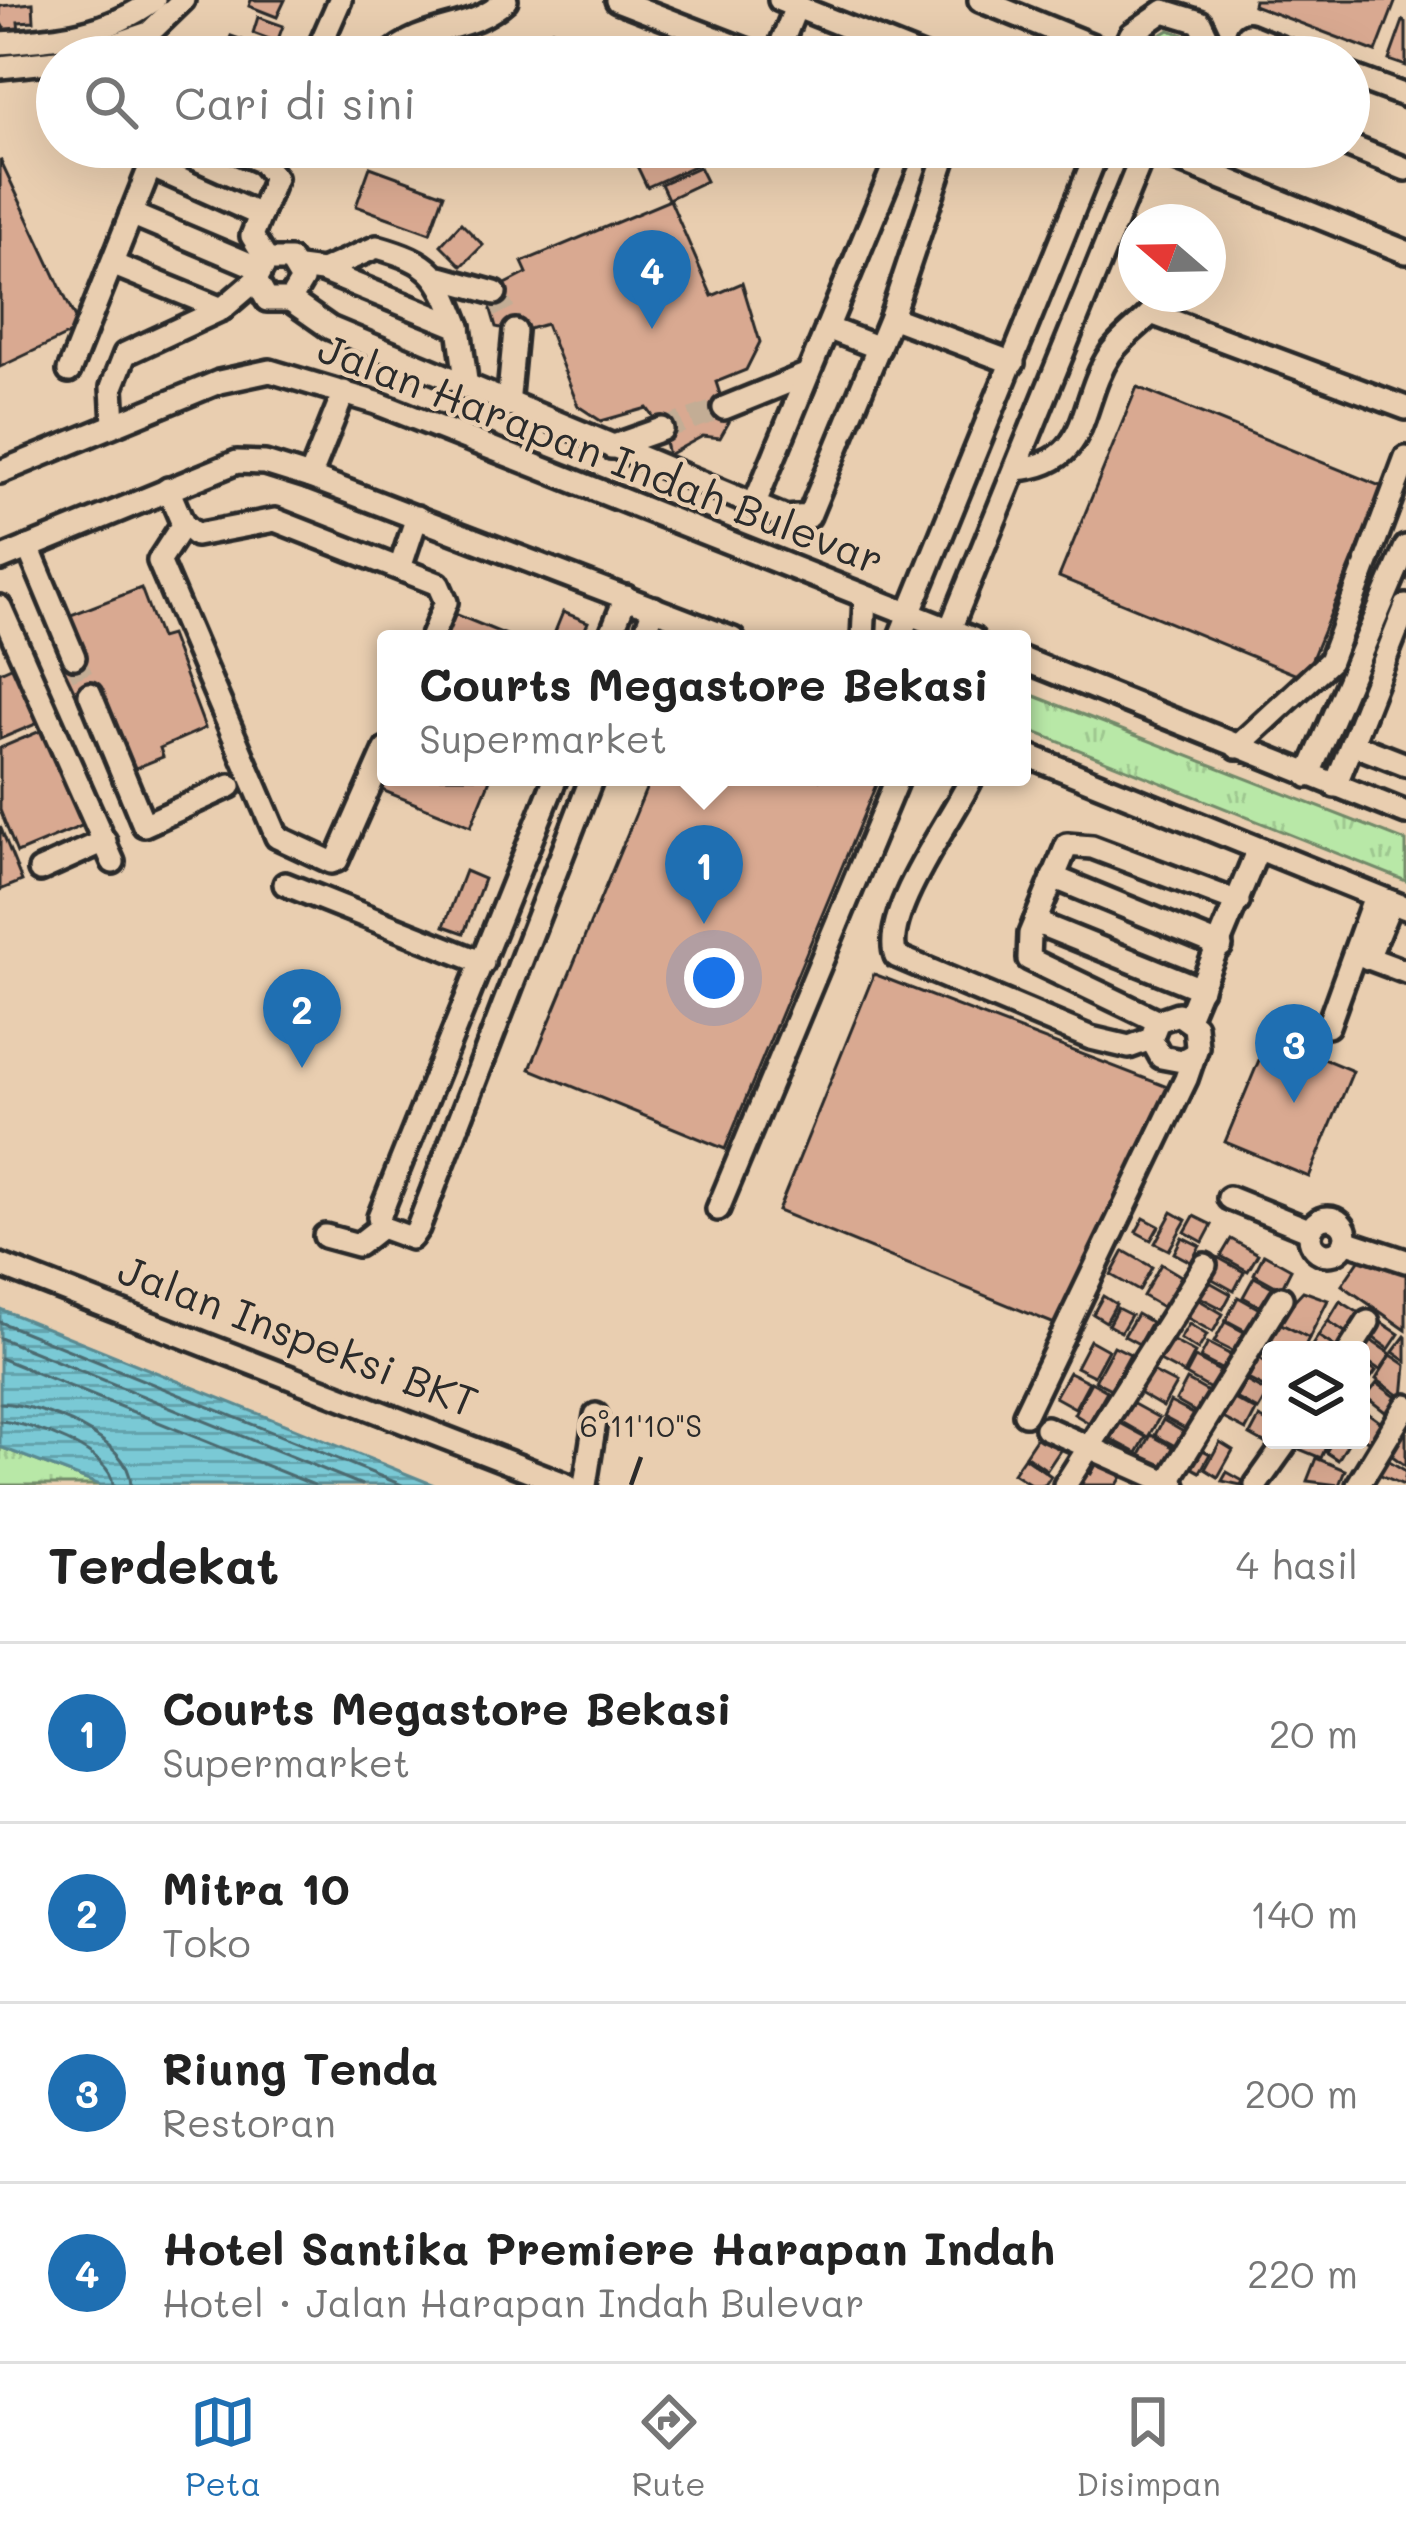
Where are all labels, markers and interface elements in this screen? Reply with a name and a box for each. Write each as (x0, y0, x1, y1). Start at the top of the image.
search box (36, 36, 1370, 168)
icon: search (78, 69, 144, 135)
text: Cari di sini (174, 73, 416, 131)
north arrow (1118, 204, 1226, 312)
pin: 4 (613, 230, 691, 329)
street label: Jalan Harapan Indah Bulevar (311, 319, 892, 586)
popup (377, 630, 1031, 786)
text: Courts Megastore Bekasi (419, 654, 989, 712)
text: Supermarket (419, 712, 667, 763)
pin: 1 (665, 825, 743, 924)
your location (684, 948, 744, 1008)
pin: 2 (263, 969, 341, 1068)
pin: 3 (1255, 1004, 1333, 1103)
street label: Jalan Inspeksi BKT (111, 1241, 486, 1428)
map controls (1262, 1341, 1370, 1449)
button: layers (1262, 1341, 1370, 1449)
text: 6°11'10"S (580, 1405, 702, 1445)
text: Terdekat (48, 1530, 279, 1597)
text: 4 hasil (1236, 1538, 1358, 1589)
text: Courts Megastore Bekasi (162, 1678, 732, 1736)
text: 1 (78, 1707, 96, 1758)
text: 20 m (1269, 1707, 1358, 1758)
text: Supermarket (162, 1736, 410, 1787)
text: Mitra 10 (162, 1858, 350, 1916)
text: 2 (76, 1887, 98, 1938)
text: 140 m (1250, 1887, 1358, 1938)
text: Toko (162, 1916, 251, 1967)
text: Riung Tenda (162, 2038, 438, 2096)
text: 3 (75, 2067, 99, 2118)
text: 200 m (1245, 2067, 1358, 2118)
text: Restoran (162, 2096, 336, 2147)
text: Hotel Santika Premiere Harapan Indah (162, 2218, 1055, 2276)
text: 4 (75, 2247, 99, 2298)
text: 220 m (1247, 2247, 1358, 2298)
text: Hotel · Jalan Harapan Indah Bulevar (162, 2276, 864, 2327)
tab: Peta (185, 2389, 261, 2504)
tab: Rute (632, 2389, 706, 2504)
tab: Disimpan (1076, 2389, 1221, 2504)

